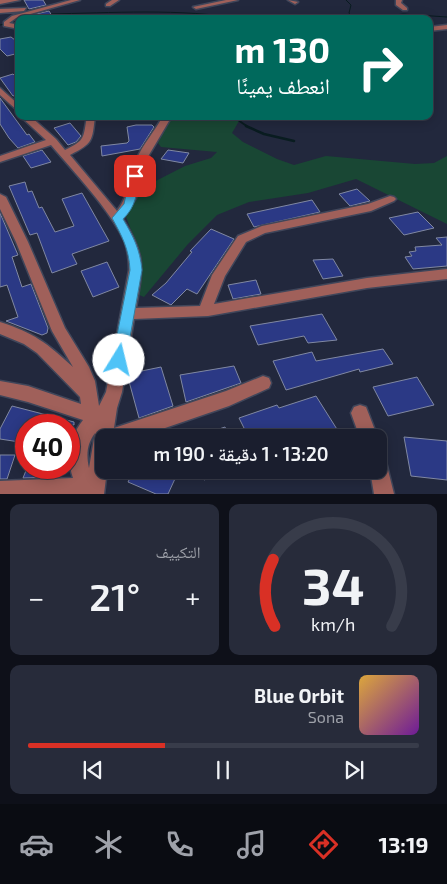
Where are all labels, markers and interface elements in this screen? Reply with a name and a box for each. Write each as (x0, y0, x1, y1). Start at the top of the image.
text: 130 m (235, 28, 330, 70)
icon: right (348, 35, 413, 100)
text: انعطف يمينًا (236, 72, 330, 98)
pin (114, 155, 156, 197)
icon: arrive (121, 162, 149, 190)
position arrow (92, 333, 144, 385)
speed limit sign: 40 (15, 414, 80, 479)
text: 13:20 · 1 دقيقة · 190 m (153, 442, 329, 465)
text: التكييف (156, 542, 201, 561)
text: 34 (301, 553, 364, 615)
text: 21° (89, 573, 140, 619)
text: − (28, 580, 44, 614)
text: + (185, 580, 201, 614)
text: km/h (311, 613, 355, 635)
text: Blue Orbit (254, 684, 344, 707)
text: Sona (308, 707, 344, 726)
icon: previous (79, 756, 107, 784)
icon: pause (209, 756, 237, 784)
icon: next (340, 756, 368, 784)
icon: car (19, 827, 54, 862)
icon: climate (91, 827, 126, 862)
icon: phone (162, 827, 197, 862)
icon: music (234, 827, 269, 862)
icon: directions (306, 827, 341, 862)
text: 13:19 (378, 831, 429, 857)

